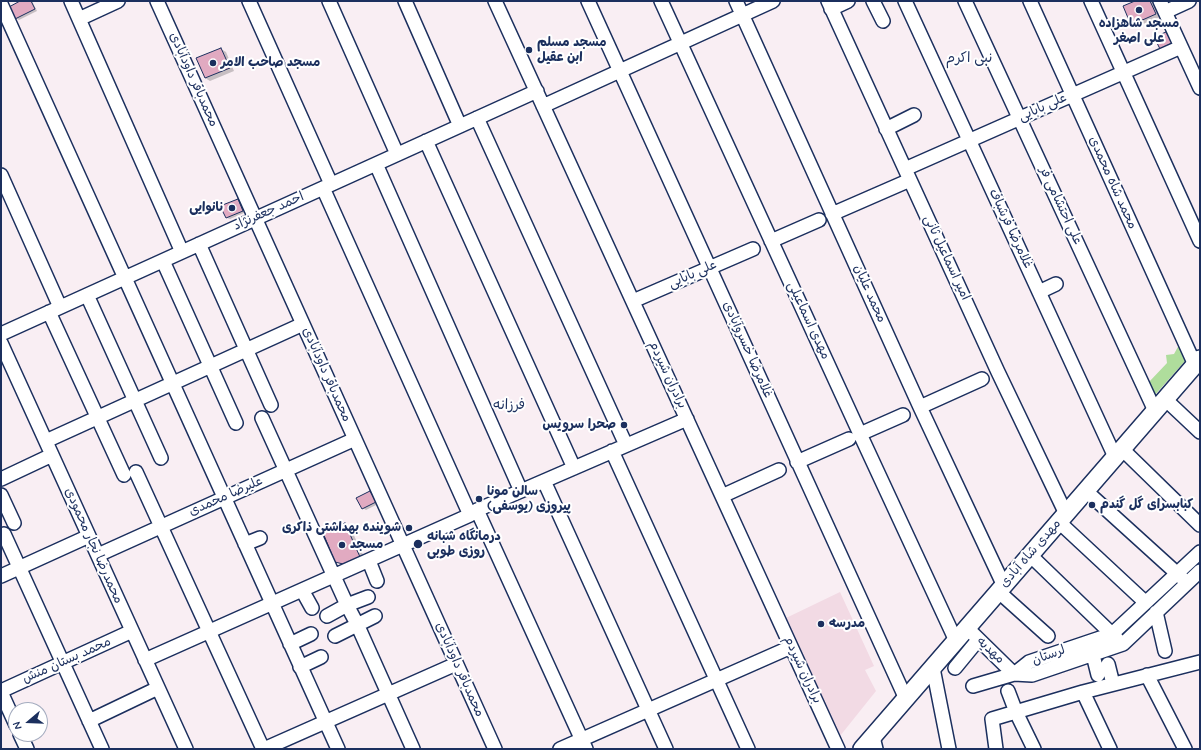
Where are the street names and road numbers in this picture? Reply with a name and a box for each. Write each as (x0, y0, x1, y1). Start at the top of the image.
street label: محمدباقر داودآبادی (165, 30, 221, 130)
street label: علی بابایی (1016, 90, 1070, 126)
street label: محمد شاه محمدی (1085, 134, 1139, 232)
street label: علی احتشامی فر (1035, 164, 1085, 248)
street label: غلامرضا فرشباف (985, 187, 1035, 271)
street label: احمد جعفرنژاد (231, 189, 307, 235)
street label: امیر اسماعیل ثانی (919, 213, 973, 303)
street label: علی بابایی (666, 257, 720, 293)
street label: محمد علیان (849, 263, 889, 325)
street label: مهدی اسماعیلی (783, 280, 833, 362)
street label: غلامرضا خسروآبادی (719, 299, 775, 401)
street label: محمدباقر داودآبادی (298, 325, 354, 425)
street label: برادران شیردم (645, 339, 689, 411)
street label: علیرضا محمدی (187, 474, 265, 520)
street label: محمدرضا نجار محمودی (60, 486, 126, 606)
street label: مهدی شاه آبادی (997, 517, 1065, 591)
street label: محمدباقر داودآبادی (431, 620, 487, 720)
street label: برادران شیردم (780, 634, 824, 706)
street label: مهدیه (973, 634, 1007, 668)
street label: محمد بستان منش (20, 635, 114, 687)
street label: لرستان (1030, 643, 1068, 669)

